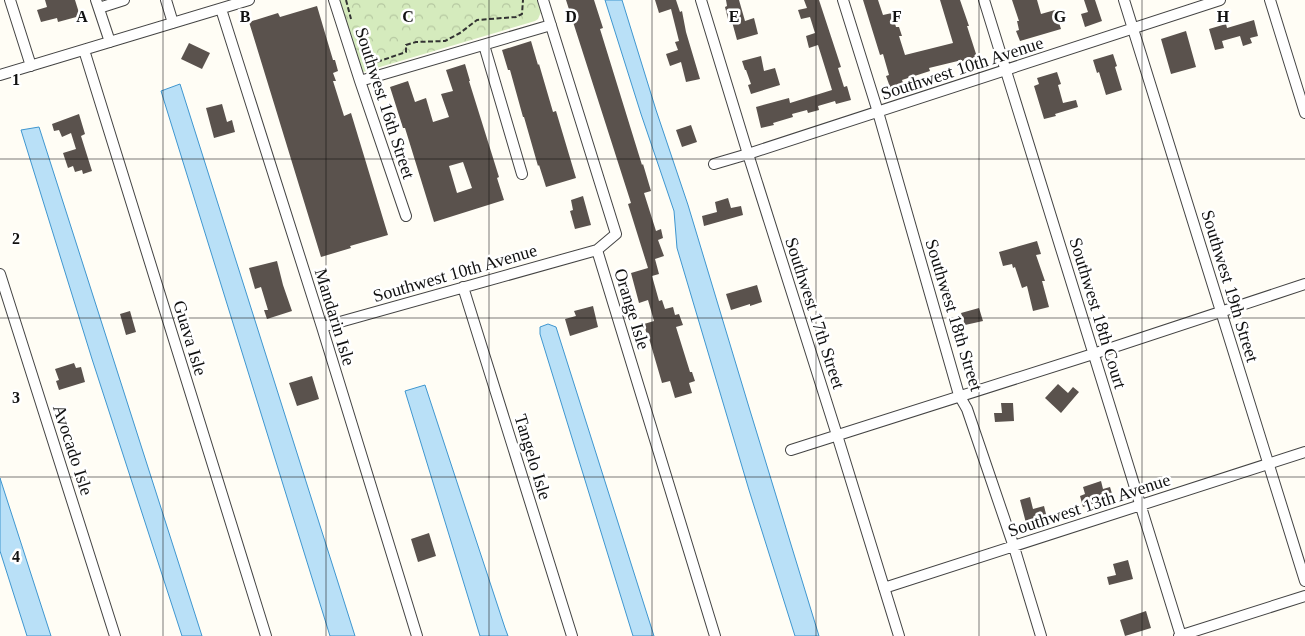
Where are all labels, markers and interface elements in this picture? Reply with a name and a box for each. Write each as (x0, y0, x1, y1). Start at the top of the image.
text: A (76, 8, 88, 25)
text: B (240, 8, 251, 25)
text: C (402, 8, 414, 25)
text: D (565, 8, 577, 25)
text: E (729, 8, 739, 25)
text: F (892, 8, 902, 25)
text: G (1054, 8, 1067, 25)
text: H (1217, 8, 1230, 25)
street label: Southwest 16th Street (351, 25, 419, 181)
street label: Southwest 10th Avenue (878, 32, 1046, 104)
text: 1 (12, 71, 20, 88)
street label: Southwest 19th Street (1197, 208, 1263, 364)
text: 2 (12, 230, 20, 247)
street label: Southwest 17th Street (781, 235, 849, 391)
street label: Southwest 18th Court (1065, 235, 1131, 391)
street label: Southwest 18th Street (921, 237, 987, 393)
street label: Southwest 10th Avenue (371, 240, 539, 306)
street label: Mandarin Isle (311, 266, 359, 368)
street label: Orange Isle (610, 266, 654, 352)
street label: Guava Isle (169, 298, 211, 378)
text: 3 (12, 389, 20, 406)
street label: Avocado Isle (49, 402, 97, 498)
street label: Tangelo Isle (511, 412, 555, 502)
street label: Southwest 13th Avenue (1005, 469, 1173, 541)
text: 4 (12, 548, 20, 565)

